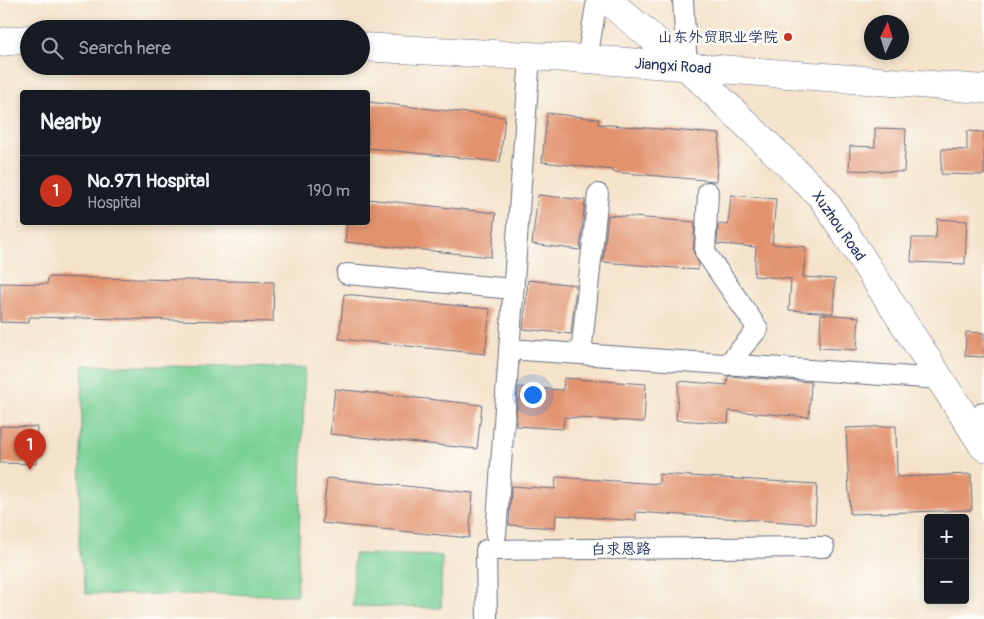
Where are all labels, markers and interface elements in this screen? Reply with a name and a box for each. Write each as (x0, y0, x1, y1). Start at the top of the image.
north arrow (864, 15, 909, 60)
search box (20, 20, 370, 75)
place label: 山东外贸职业学院 (658, 28, 778, 47)
marker: 山东外贸职业学院 (782, 31, 794, 43)
icon: search (38, 34, 66, 62)
text: Search here (78, 36, 171, 60)
street label: Jiangxi Road (634, 54, 712, 79)
text: Nearby (40, 109, 101, 136)
text: No.971 Hospital (87, 169, 210, 193)
text: 1 (53, 181, 59, 201)
text: 190 m (307, 181, 350, 201)
street label: Xuzhou Road (808, 188, 870, 265)
text: Hospital (87, 193, 141, 213)
your location (520, 382, 546, 408)
pin: 1 (14, 429, 46, 470)
map controls (924, 514, 969, 604)
button: + (924, 514, 969, 559)
street label: 白求恩路 (591, 539, 651, 560)
button: − (924, 559, 969, 604)

